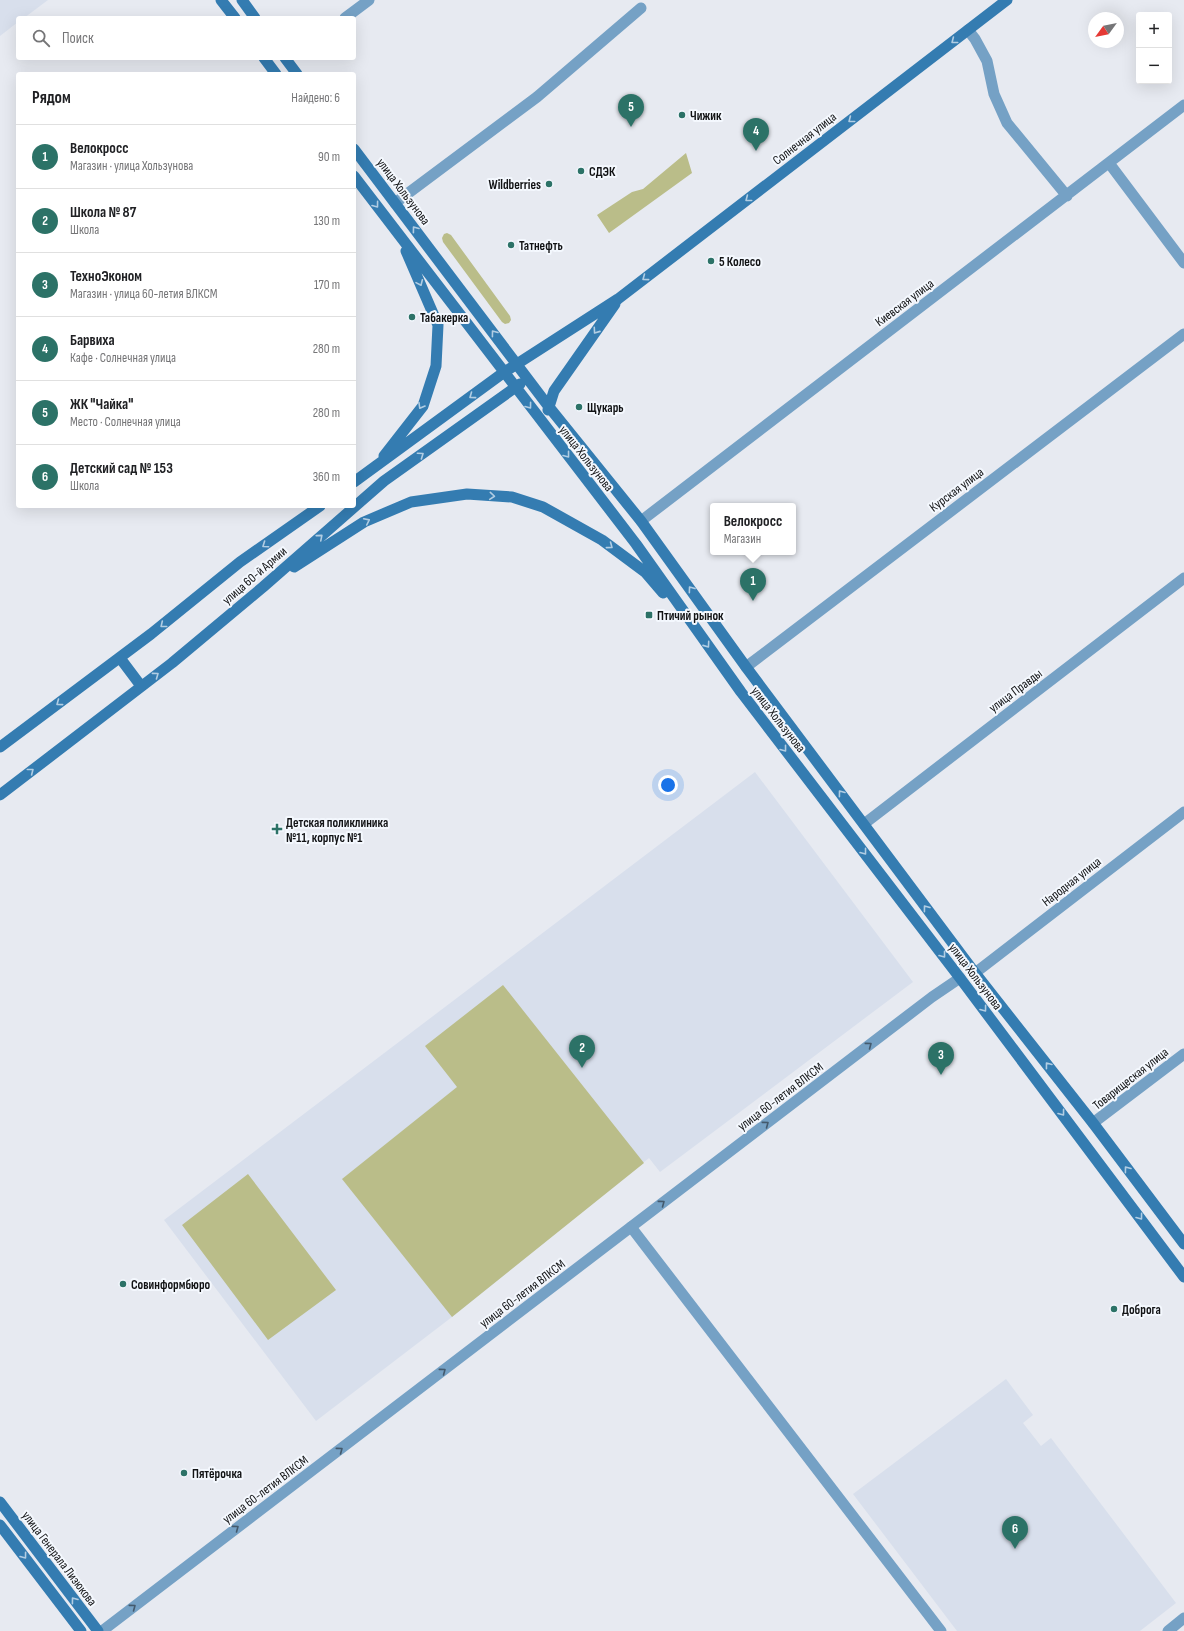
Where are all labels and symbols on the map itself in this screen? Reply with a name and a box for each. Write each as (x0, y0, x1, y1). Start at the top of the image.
north arrow (1088, 12, 1124, 48)
one-way arrow (952, 36, 959, 43)
pin: 5 (618, 94, 644, 127)
place label: Чижик (690, 108, 722, 124)
street label: Солнечная улица (770, 109, 840, 169)
marker: Чижик (677, 110, 687, 120)
one-way arrow (848, 115, 855, 123)
pin: 4 (743, 118, 769, 151)
street label: улица Хользунова (373, 155, 433, 228)
place label: СДЭК (589, 164, 616, 180)
marker: СДЭК (576, 166, 586, 176)
place label: Wildberries (489, 177, 541, 193)
marker: Wildberries (544, 179, 554, 189)
one-way arrow (745, 194, 752, 201)
one-way arrow (372, 201, 379, 208)
one-way arrow (413, 227, 420, 234)
place label: Татнефть (519, 238, 563, 254)
marker: Татнефть (506, 240, 516, 250)
place label: 5 Колесо (719, 254, 761, 270)
marker: 5 Колесо (706, 256, 716, 266)
one-way arrow (642, 274, 649, 281)
street label: Киевская улица (872, 276, 937, 330)
one-way arrow (415, 279, 423, 286)
place label: Табакерка (420, 310, 468, 326)
marker: Табакерка (407, 312, 417, 322)
one-way arrow (593, 327, 601, 334)
one-way arrow (492, 330, 499, 337)
one-way arrow (469, 391, 476, 399)
place label: Щукарь (587, 400, 624, 416)
one-way arrow (524, 401, 531, 408)
one-way arrow (419, 402, 426, 409)
marker: Щукарь (574, 402, 584, 412)
street label: улица Хользунова (556, 422, 617, 495)
one-way arrow (562, 450, 569, 457)
one-way arrow (416, 453, 423, 460)
street label: Курская улица (926, 464, 987, 515)
one-way arrow (489, 491, 496, 500)
one-way arrow (363, 518, 371, 526)
one-way arrow (315, 534, 323, 541)
one-way arrow (263, 540, 270, 547)
one-way arrow (606, 542, 613, 549)
street label: улица 60-й Армии (219, 543, 290, 608)
pin: 1 (740, 568, 766, 601)
one-way arrow (689, 587, 696, 594)
place label: Птичий рынок (657, 608, 724, 624)
marker: Птичий рынок (644, 610, 654, 620)
one-way arrow (160, 620, 167, 627)
one-way arrow (702, 641, 710, 648)
street label: улица Правды (986, 666, 1045, 716)
one-way arrow (152, 672, 159, 679)
street label: улица Хользунова (748, 683, 809, 756)
one-way arrow (57, 698, 64, 705)
one-way arrow (780, 745, 787, 752)
one-way arrow (26, 768, 33, 775)
your location (658, 775, 678, 795)
one-way arrow (839, 790, 846, 797)
place label: Детская поликлиника №11, корпус №1 (286, 815, 388, 846)
marker: Детская поликлиника №11, корпус №1 (271, 823, 283, 835)
one-way arrow (859, 848, 866, 855)
street label: Народная улица (1039, 854, 1104, 910)
one-way arrow (924, 905, 931, 912)
street label: улица Хользунова (945, 940, 1005, 1013)
one-way arrow (938, 951, 945, 958)
one-way arrow (979, 1004, 986, 1011)
pin: 2 (569, 1035, 595, 1068)
pin: 3 (928, 1042, 954, 1075)
one-way arrow (864, 1043, 871, 1050)
street label: Товарищеская улица (1090, 1044, 1172, 1113)
street label: улица 60-летия ВЛКСМ (735, 1059, 827, 1134)
one-way arrow (1045, 1063, 1052, 1070)
one-way arrow (1057, 1108, 1064, 1115)
one-way arrow (761, 1122, 768, 1129)
one-way arrow (1125, 1166, 1132, 1173)
one-way arrow (658, 1201, 665, 1208)
one-way arrow (1135, 1212, 1142, 1219)
street label: улица 60-летия ВЛКСМ (477, 1256, 569, 1331)
place label: Совинформбюро (131, 1277, 211, 1293)
marker: Совинформбюро (118, 1279, 128, 1289)
place label: Доброга (1122, 1302, 1161, 1318)
marker: Доброга (1109, 1304, 1119, 1314)
one-way arrow (439, 1368, 446, 1376)
one-way arrow (335, 1447, 342, 1454)
street label: улица 60-летия ВЛКСМ (220, 1452, 312, 1527)
place label: Пятёрочка (192, 1466, 242, 1482)
marker: Пятёрочка (179, 1468, 189, 1478)
street label: улица Генерала Лизюкова (18, 1508, 100, 1609)
pin: 6 (1002, 1516, 1028, 1549)
one-way arrow (232, 1526, 239, 1533)
one-way arrow (19, 1552, 26, 1559)
one-way arrow (72, 1597, 79, 1604)
one-way arrow (128, 1605, 135, 1612)

